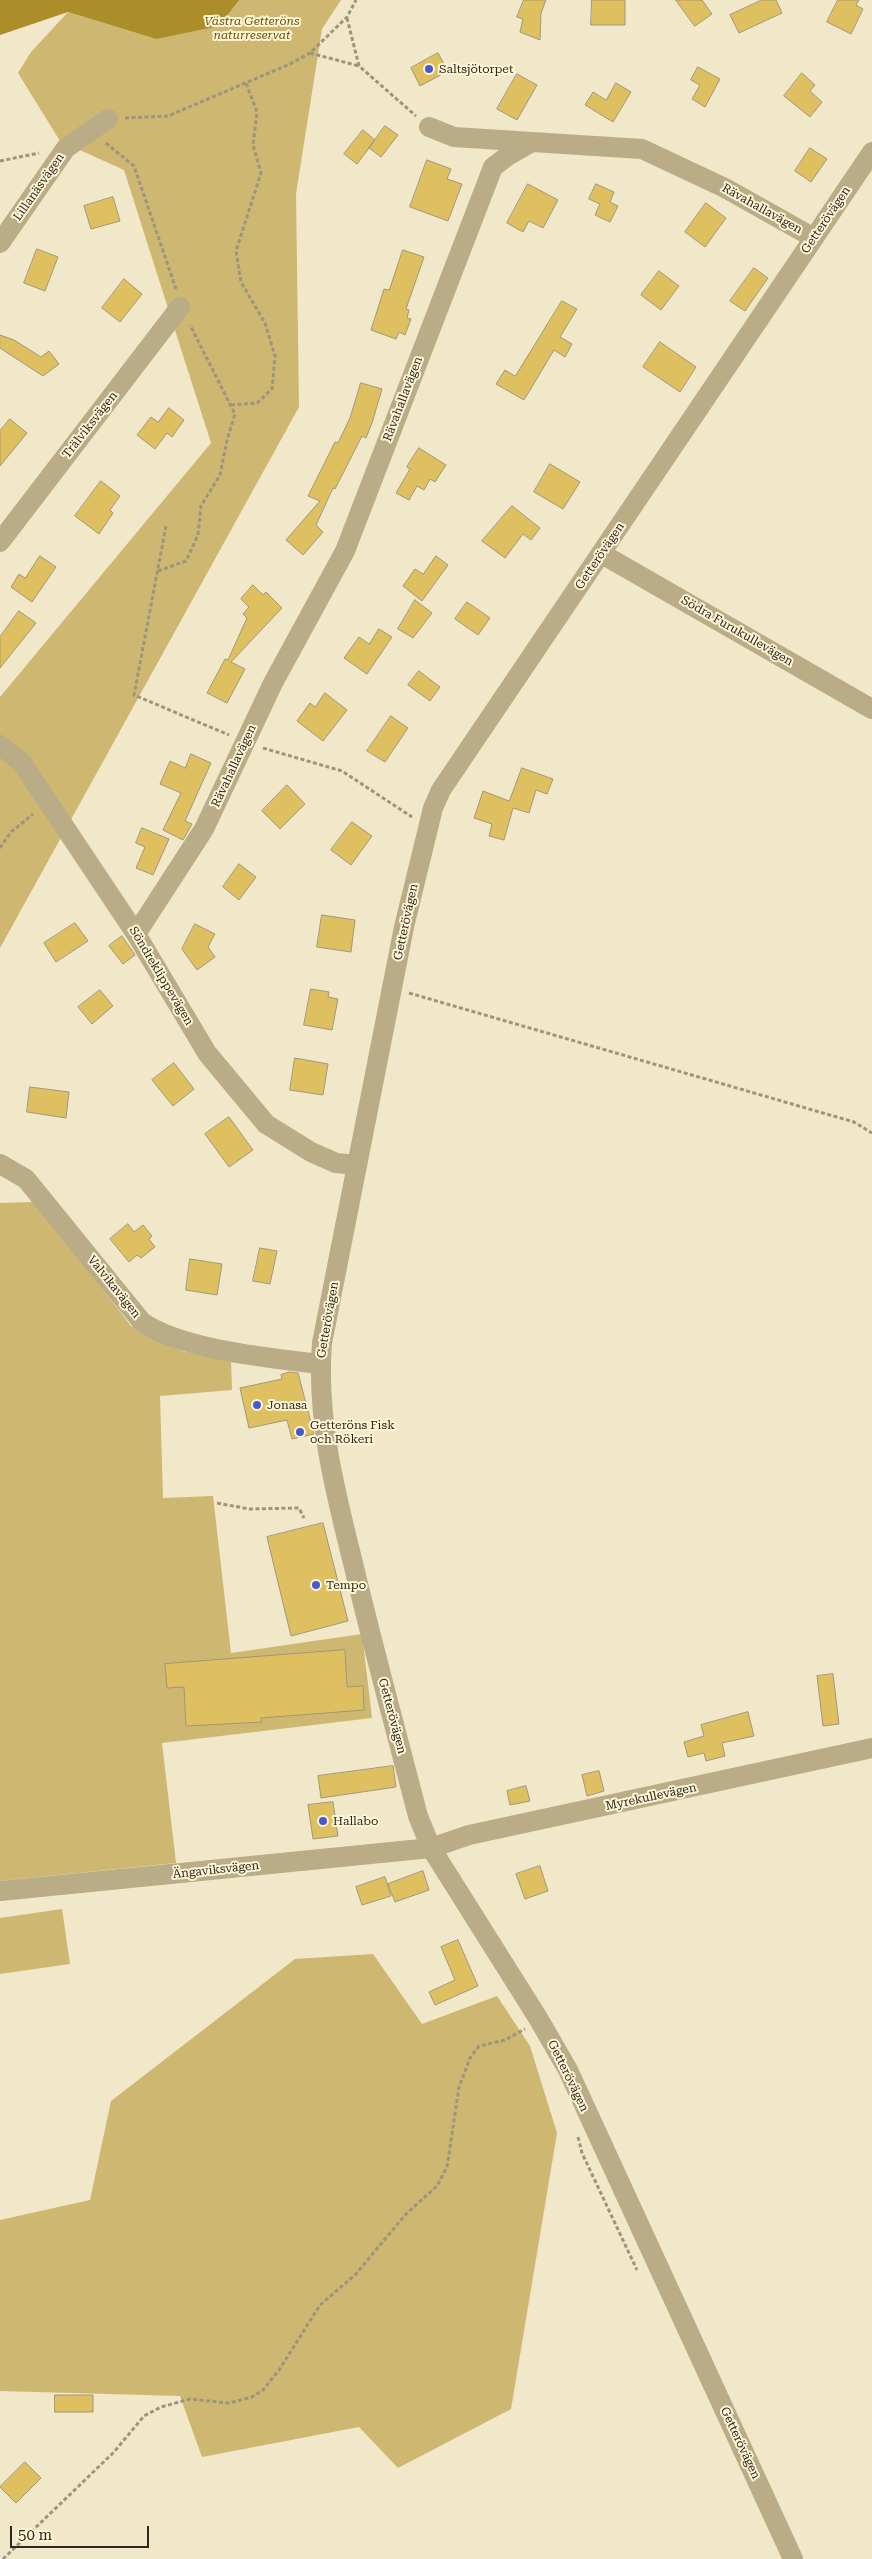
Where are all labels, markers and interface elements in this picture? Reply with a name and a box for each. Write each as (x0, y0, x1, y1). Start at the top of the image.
park label: Västra Getteröns naturreservat (204, 14, 300, 42)
place label: Saltsjötorpet (439, 62, 513, 76)
marker: Saltsjötorpet (423, 63, 435, 75)
street label: Lillanäsvägen (10, 150, 68, 224)
street label: Rävahallavägen (719, 181, 805, 237)
street label: Getterövägen (798, 184, 854, 256)
street label: Rävahallavägen (380, 355, 426, 443)
street label: Trälviksvägen (59, 389, 121, 461)
street label: Getterövägen (572, 520, 628, 592)
street label: Södra Furukullevägen (678, 593, 796, 669)
street label: Rävahallavägen (209, 722, 259, 810)
street label: Getterövägen (391, 883, 421, 961)
street label: Söndreklippevägen (126, 924, 196, 1028)
street label: Valvikavägen (84, 1253, 144, 1321)
street label: Getterövägen (314, 1280, 342, 1360)
place label: Jonasa (267, 1398, 307, 1412)
marker: Jonasa (251, 1399, 263, 1411)
place label: Getteröns Fisk och Rökeri (310, 1418, 395, 1446)
marker: Getteröns Fisk och Rökeri (294, 1426, 306, 1438)
place label: Tempo (326, 1578, 366, 1592)
marker: Tempo (310, 1579, 322, 1591)
street label: Getterövägen (375, 1677, 409, 1755)
street label: Myrekullevägen (604, 1780, 698, 1814)
place label: Hallabo (333, 1814, 378, 1828)
marker: Hallabo (317, 1815, 329, 1827)
street label: Ängaviksvägen (172, 1858, 260, 1882)
street label: Getterövägen (544, 2038, 592, 2114)
street label: Getterövägen (717, 2405, 763, 2481)
scale bar (12, 2516, 151, 2548)
text: 50 m (18, 2526, 52, 2544)

